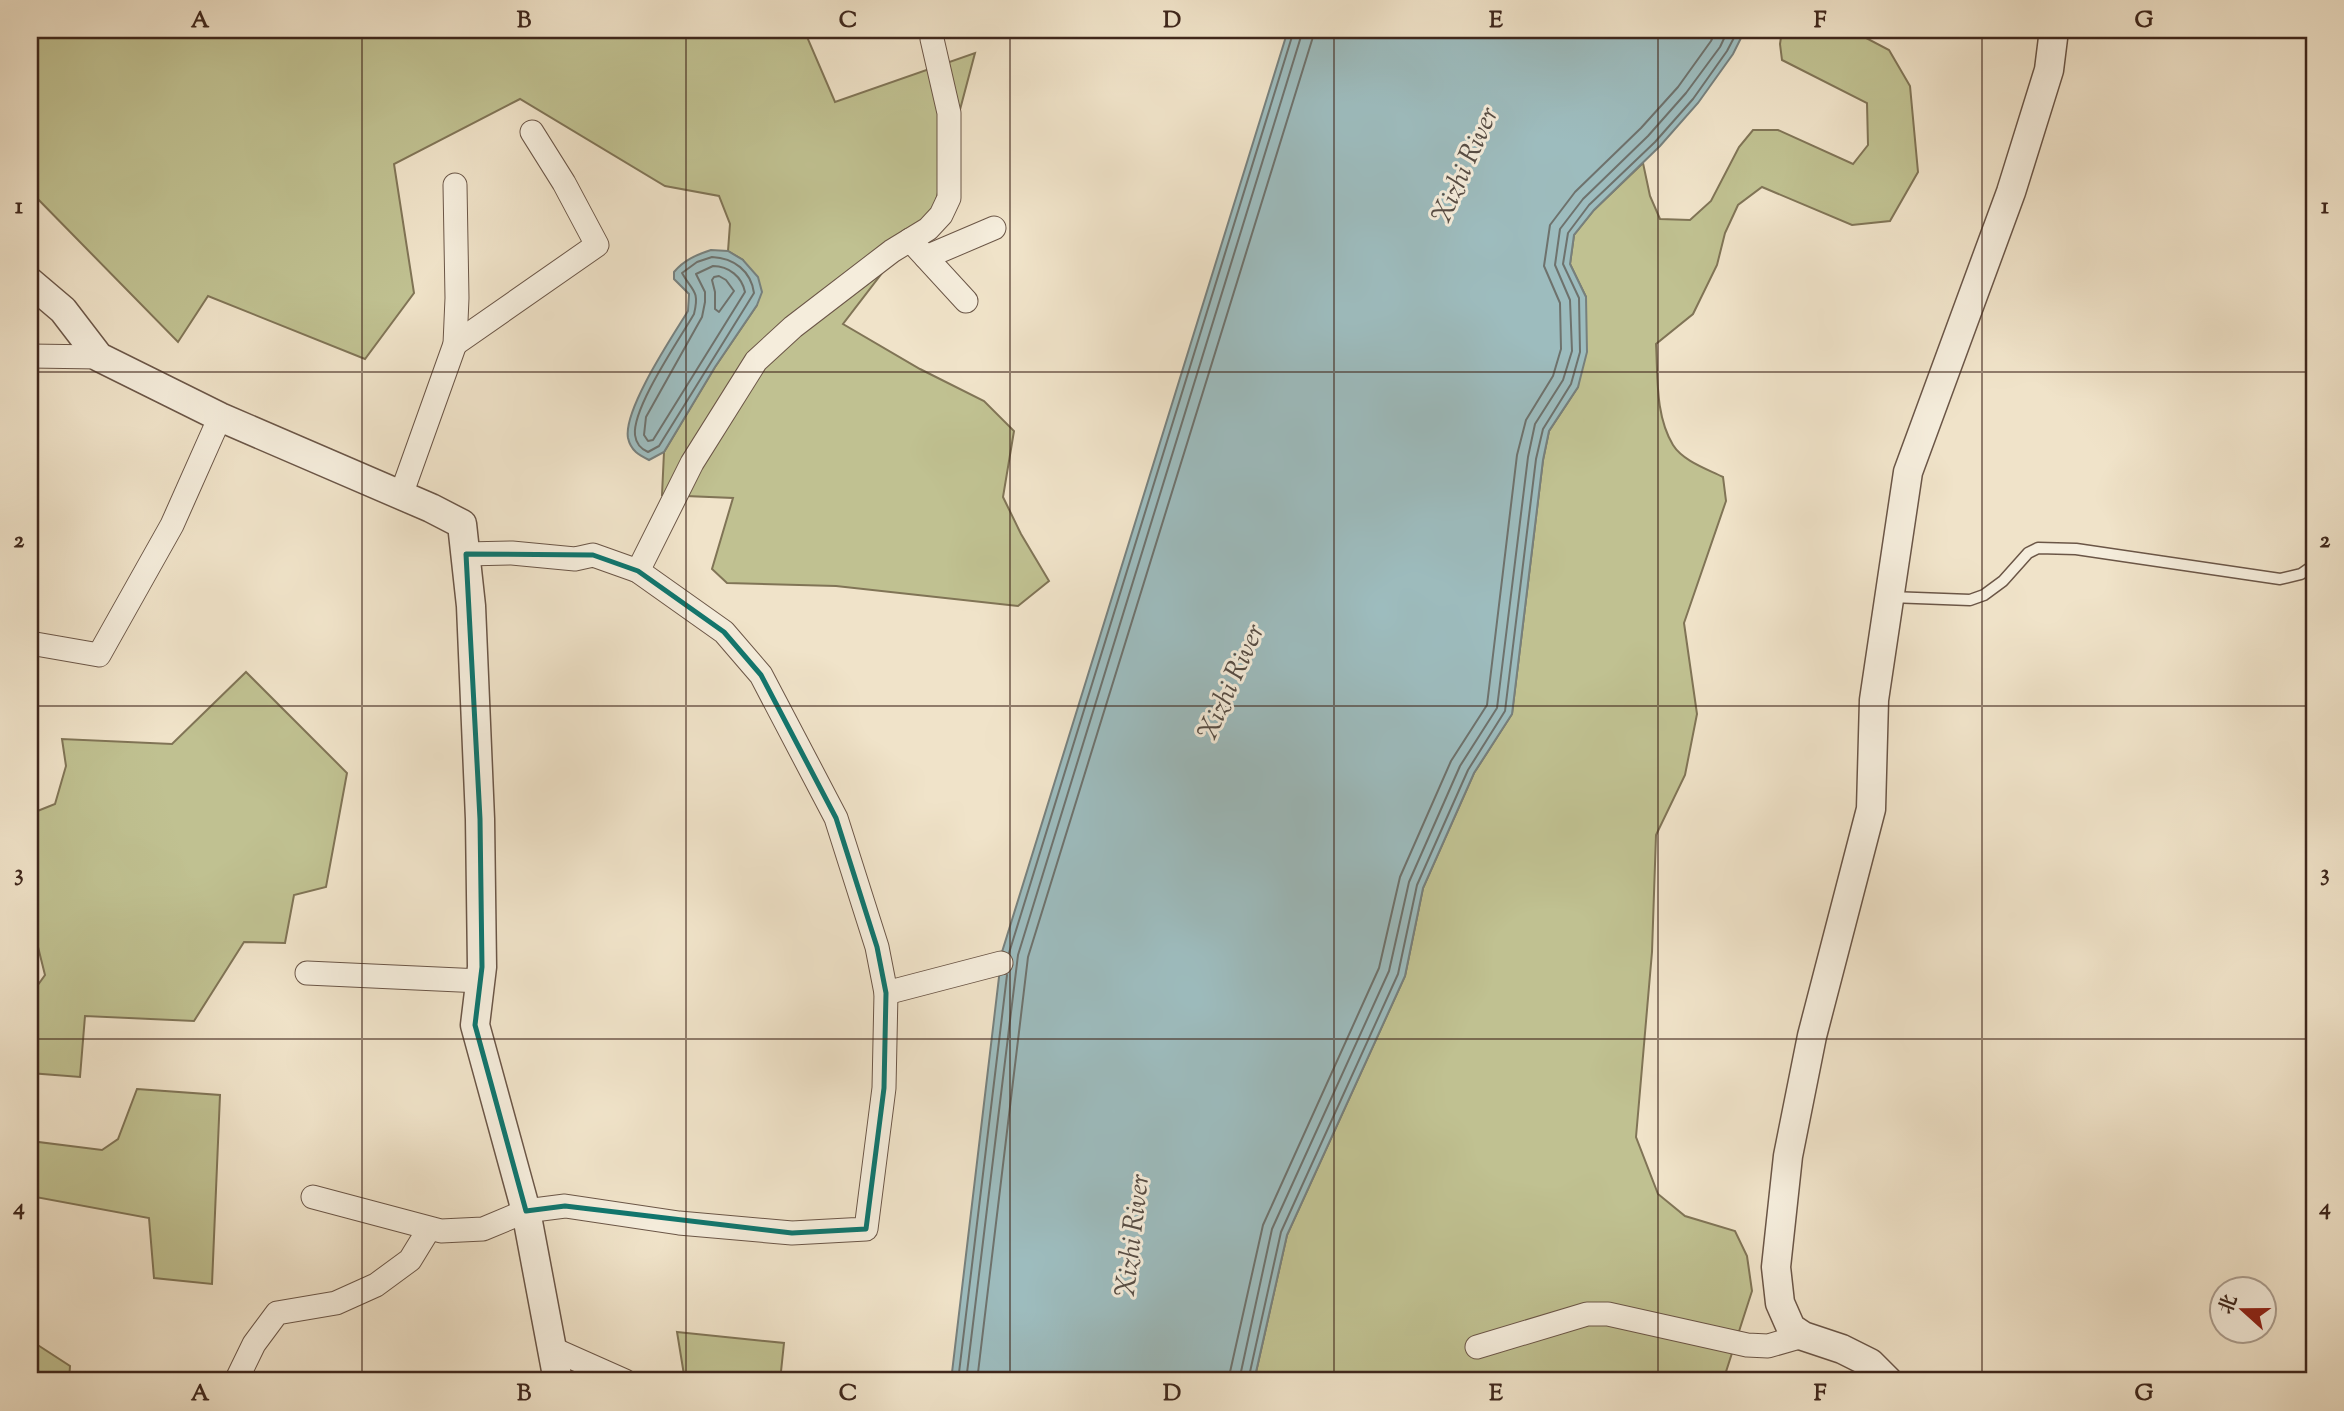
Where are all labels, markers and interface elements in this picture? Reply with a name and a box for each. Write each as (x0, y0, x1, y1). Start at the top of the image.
text: A (191, 5, 210, 38)
text: B (517, 5, 532, 38)
text: C (839, 5, 857, 38)
text: D (1163, 5, 1181, 38)
text: E (1489, 5, 1503, 38)
text: F (1814, 5, 1827, 38)
text: G (2135, 5, 2154, 38)
water label: Xizhi River (1423, 101, 1510, 230)
text: 1 (15, 191, 23, 224)
text: 1 (2321, 191, 2329, 224)
text: 2 (14, 525, 25, 558)
text: 2 (2320, 525, 2331, 558)
water label: Xizhi River (1189, 618, 1276, 747)
text: 3 (14, 858, 24, 891)
text: 3 (2320, 858, 2330, 891)
water label: Xizhi River (1107, 1172, 1161, 1299)
text: 4 (12, 1192, 25, 1225)
text: 4 (2318, 1192, 2331, 1225)
north arrow (2208, 1274, 2278, 1344)
text: 北 (2213, 1291, 2245, 1319)
text: A (191, 1378, 210, 1411)
text: B (517, 1378, 532, 1411)
text: C (839, 1378, 857, 1411)
text: D (1163, 1378, 1181, 1411)
text: E (1489, 1378, 1503, 1411)
text: F (1814, 1378, 1827, 1411)
text: G (2135, 1378, 2154, 1411)

